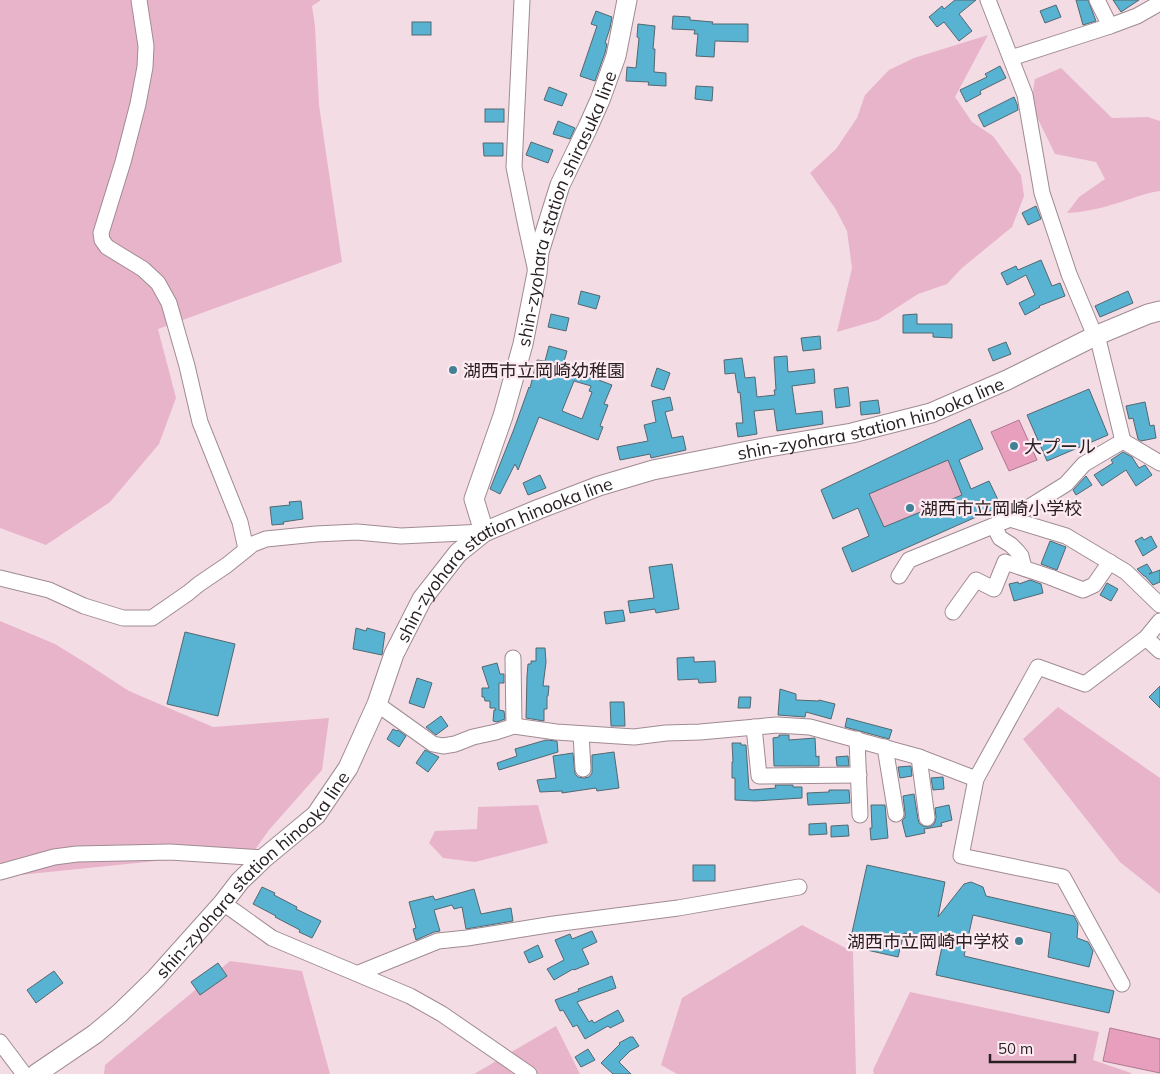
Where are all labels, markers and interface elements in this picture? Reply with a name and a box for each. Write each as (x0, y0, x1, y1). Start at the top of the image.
street label: shin-zyohara station shirasuka line (511, 67, 621, 348)
place label: 湖西市立岡崎幼稚園 (463, 359, 625, 382)
marker: 湖西市立岡崎幼稚園 (447, 364, 459, 376)
street label: shin-zyohara station hinooka line (735, 371, 1007, 464)
place label: 大プール (1024, 435, 1096, 458)
marker: 大プール (1008, 440, 1020, 452)
street label: shin-zyohara station hinooka line (390, 471, 615, 646)
place label: 湖西市立岡崎小学校 (920, 497, 1082, 520)
marker: 湖西市立岡崎小学校 (904, 502, 916, 514)
street label: shin-zyohara station hinooka line (150, 767, 354, 983)
place label: 湖西市立岡崎中学校 (847, 930, 1009, 953)
marker: 湖西市立岡崎中学校 (1013, 935, 1025, 947)
scale bar (990, 1032, 1075, 1064)
text: 50 m (998, 1039, 1033, 1058)

